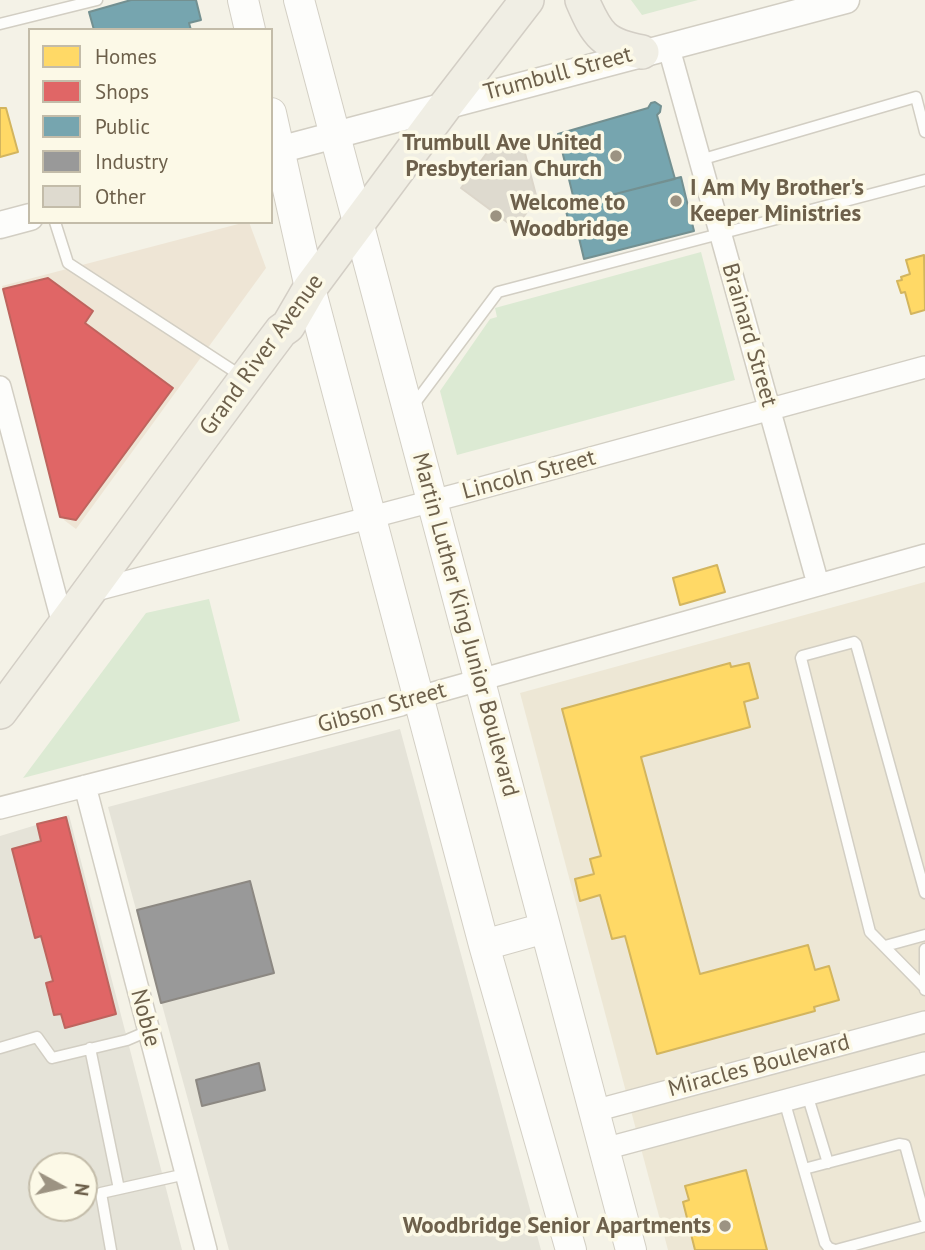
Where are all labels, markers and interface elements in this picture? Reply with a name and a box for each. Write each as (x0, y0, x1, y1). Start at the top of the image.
legend (28, 28, 273, 224)
street label: Trumbull Street (481, 41, 635, 107)
text: Homes (95, 43, 157, 70)
text: Shops (95, 78, 149, 105)
text: Public (95, 113, 150, 140)
place label: Trumbull Ave United Presbyterian Church (402, 129, 602, 183)
text: Industry (95, 148, 168, 175)
marker: Trumbull Ave United Presbyterian Church (608, 148, 624, 164)
place label: I Am My Brother's Keeper Ministries (690, 174, 864, 228)
text: Other (95, 183, 146, 210)
place label: Welcome to Woodbridge (510, 189, 629, 243)
marker: I Am My Brother's Keeper Ministries (668, 193, 684, 209)
marker: Welcome to Woodbridge (488, 208, 504, 224)
street label: Brainard Street (715, 260, 783, 410)
street label: Grand River Avenue (194, 269, 330, 441)
street label: Lincoln Street (459, 444, 599, 506)
street label: Martin Luther King Junior Boulevard (406, 450, 524, 800)
street label: Gibson Street (315, 677, 449, 739)
street label: Noble (124, 986, 166, 1050)
street label: Miracles Boulevard (665, 1028, 853, 1104)
north arrow (28, 1152, 98, 1222)
text: N (69, 1182, 95, 1197)
place label: Woodbridge Senior Apartments (403, 1212, 711, 1240)
marker: Woodbridge Senior Apartments (717, 1218, 733, 1234)

